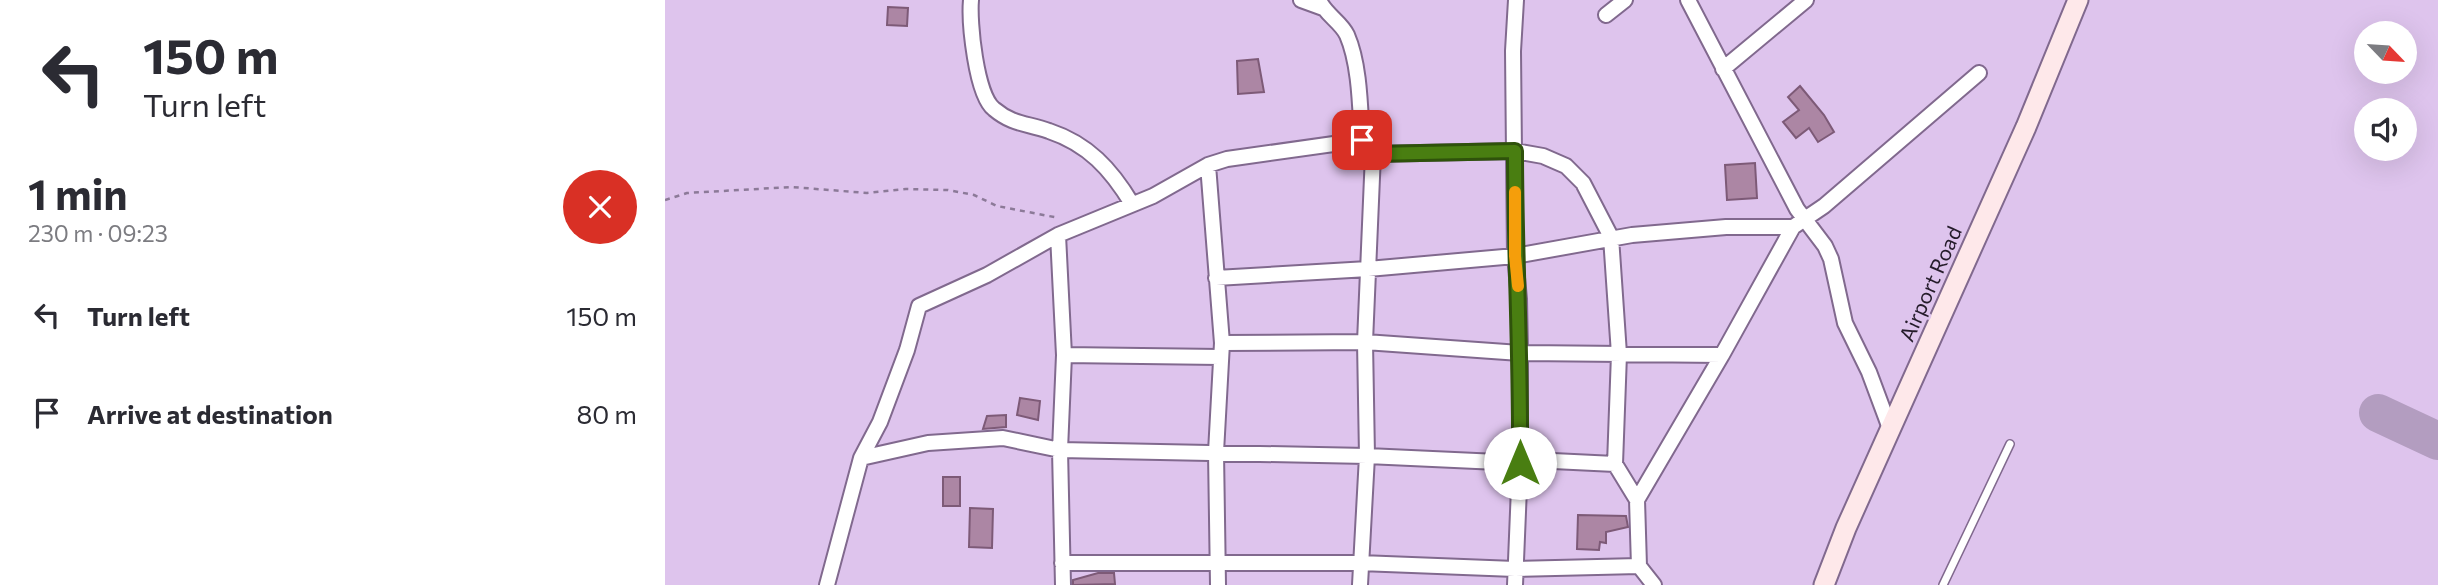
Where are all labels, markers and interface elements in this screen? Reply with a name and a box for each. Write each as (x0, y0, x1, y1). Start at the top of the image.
north arrow (2354, 21, 2417, 84)
map controls (2354, 21, 2417, 161)
text: 150 m (143, 24, 278, 84)
icon: left (28, 28, 119, 119)
text: Turn left (143, 84, 267, 124)
button: sound (2354, 98, 2417, 161)
pin (1332, 110, 1392, 170)
icon: arrive (1343, 121, 1381, 159)
text: 1 min (28, 167, 128, 219)
button: close (563, 170, 637, 244)
text: 230 m · 09:23 (28, 219, 168, 247)
street label: Airport Road (1893, 222, 1966, 345)
icon: left (28, 296, 66, 334)
text: Turn left (87, 300, 190, 331)
text: 150 m (566, 300, 637, 331)
icon: arrive (28, 394, 66, 432)
text: Arrive at destination (87, 398, 333, 429)
text: 80 m (577, 398, 637, 429)
position arrow (1483, 426, 1557, 500)

